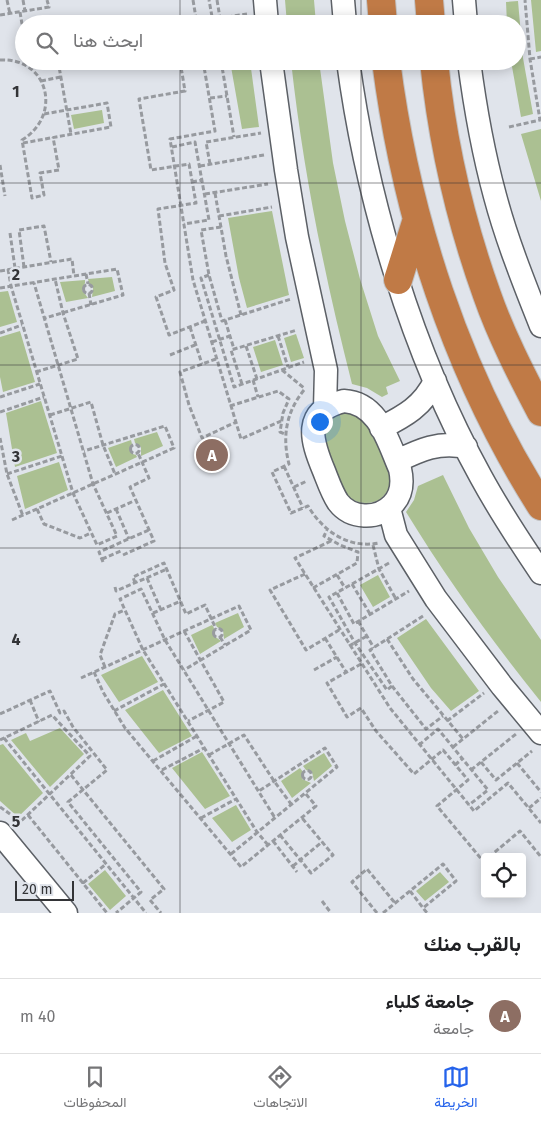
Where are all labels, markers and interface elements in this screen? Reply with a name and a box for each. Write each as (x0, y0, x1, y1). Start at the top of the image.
search box (15, 15, 526, 70)
icon: search (33, 29, 61, 57)
text: ابحث هنا (73, 29, 143, 52)
text: 1 (12, 82, 20, 101)
text: 2 (12, 265, 20, 284)
your location (307, 409, 333, 435)
pin: A (196, 436, 228, 474)
text: 3 (11, 447, 20, 466)
text: 4 (11, 630, 21, 649)
text: 5 (12, 812, 21, 831)
map controls (481, 853, 526, 898)
button: locate (481, 853, 526, 898)
scale bar (15, 878, 74, 901)
text: 20 m (22, 881, 52, 898)
text: بالقرب منك (424, 931, 521, 957)
text: جامعة كلباء (385, 990, 474, 1013)
text: 40 m (20, 1007, 55, 1026)
text: A (500, 1007, 510, 1026)
text: جامعة (433, 1019, 474, 1038)
tab: المحفوظات (63, 1063, 126, 1115)
tab: الاتجاهات (253, 1063, 308, 1115)
tab: الخريطة (434, 1063, 478, 1115)

